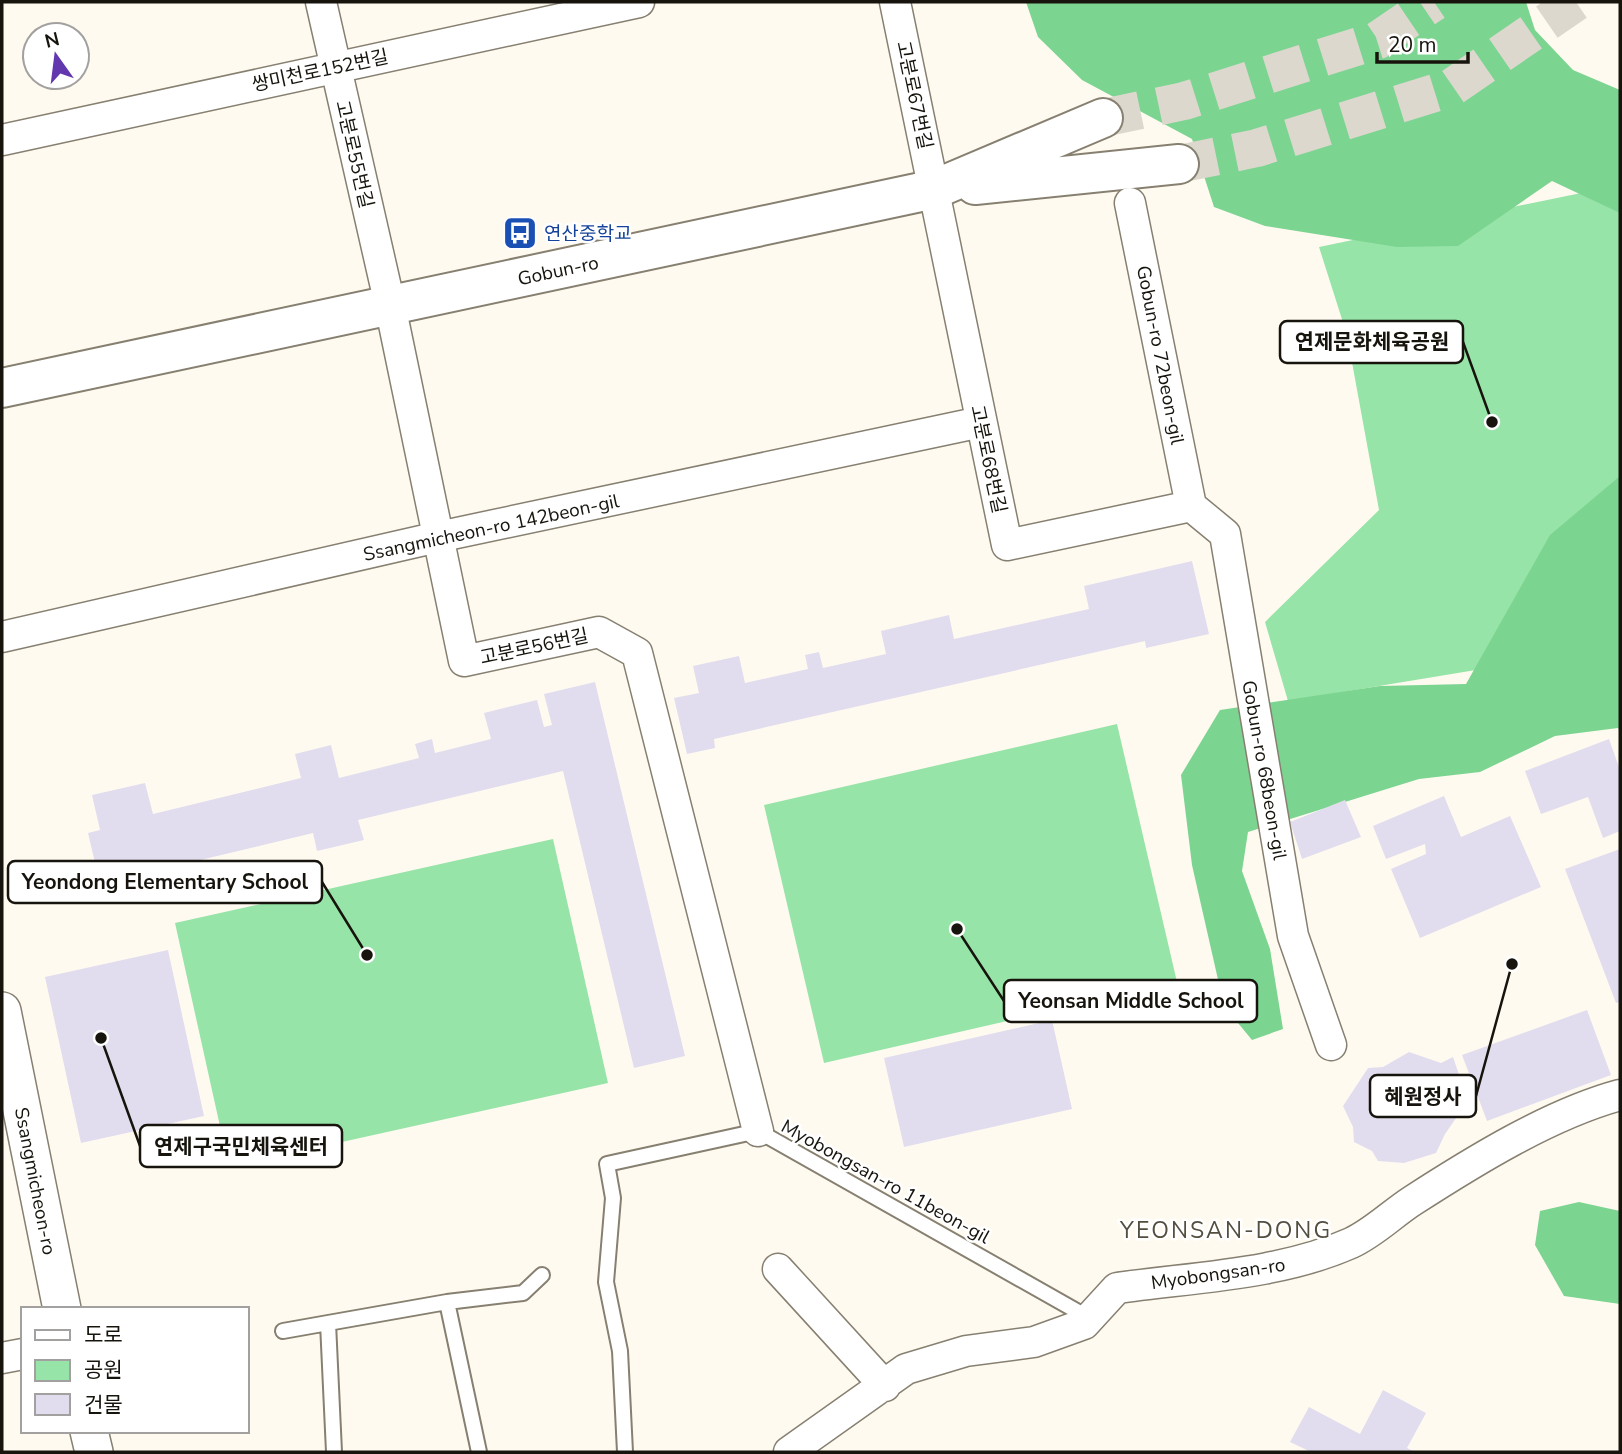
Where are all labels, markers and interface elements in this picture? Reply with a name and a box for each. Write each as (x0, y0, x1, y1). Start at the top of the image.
north arrow (21, 21, 91, 91)
scale bar (1377, 21, 1468, 65)
text: N (42, 26, 62, 55)
text: 20 m (1388, 31, 1437, 59)
street label: 고분로67번길 (890, 39, 938, 152)
street label: 쌍미천로152번길 (249, 44, 391, 98)
street label: 고분로55번길 (329, 98, 379, 211)
bus stop icon: 연산중학교 (501, 214, 539, 252)
place label: 연산중학교 (544, 221, 631, 247)
street label: Gobun-ro (515, 250, 601, 292)
street label: Gobun-ro 72beon-gil (1130, 263, 1190, 447)
callout: 연제문화체육공원 (1280, 321, 1463, 363)
text: 연제문화체육공원 (1295, 328, 1449, 356)
street label: 고분로68번길 (964, 403, 1012, 516)
street label: Ssangmicheon-ro 142beon-gil (361, 488, 622, 568)
street label: 고분로56번길 (478, 623, 591, 671)
street label: Gobun-ro 68beon-gil (1235, 678, 1293, 862)
callout: Yeondong Elementary School (8, 861, 322, 903)
text: Yeondong Elementary School (21, 868, 308, 896)
callout: Yeonsan Middle School (1004, 980, 1257, 1022)
text: Yeonsan Middle School (1017, 987, 1244, 1015)
callout: 혜원정사 (1370, 1075, 1476, 1117)
text: 혜원정사 (1384, 1083, 1462, 1111)
street label: Ssangmicheon-ro (8, 1105, 62, 1257)
street label: Myobongsan-ro 11beon-gil (776, 1114, 995, 1250)
callout: 연제구국민체육센터 (140, 1125, 342, 1167)
text: 연제구국민체육센터 (154, 1133, 328, 1161)
district label: YEONSAN-DONG (1119, 1215, 1332, 1246)
street label: Myobongsan-ro (1149, 1252, 1287, 1296)
legend (21, 1307, 248, 1433)
text: 도로 (84, 1321, 123, 1349)
text: 공원 (84, 1356, 123, 1384)
text: 건물 (84, 1391, 123, 1419)

